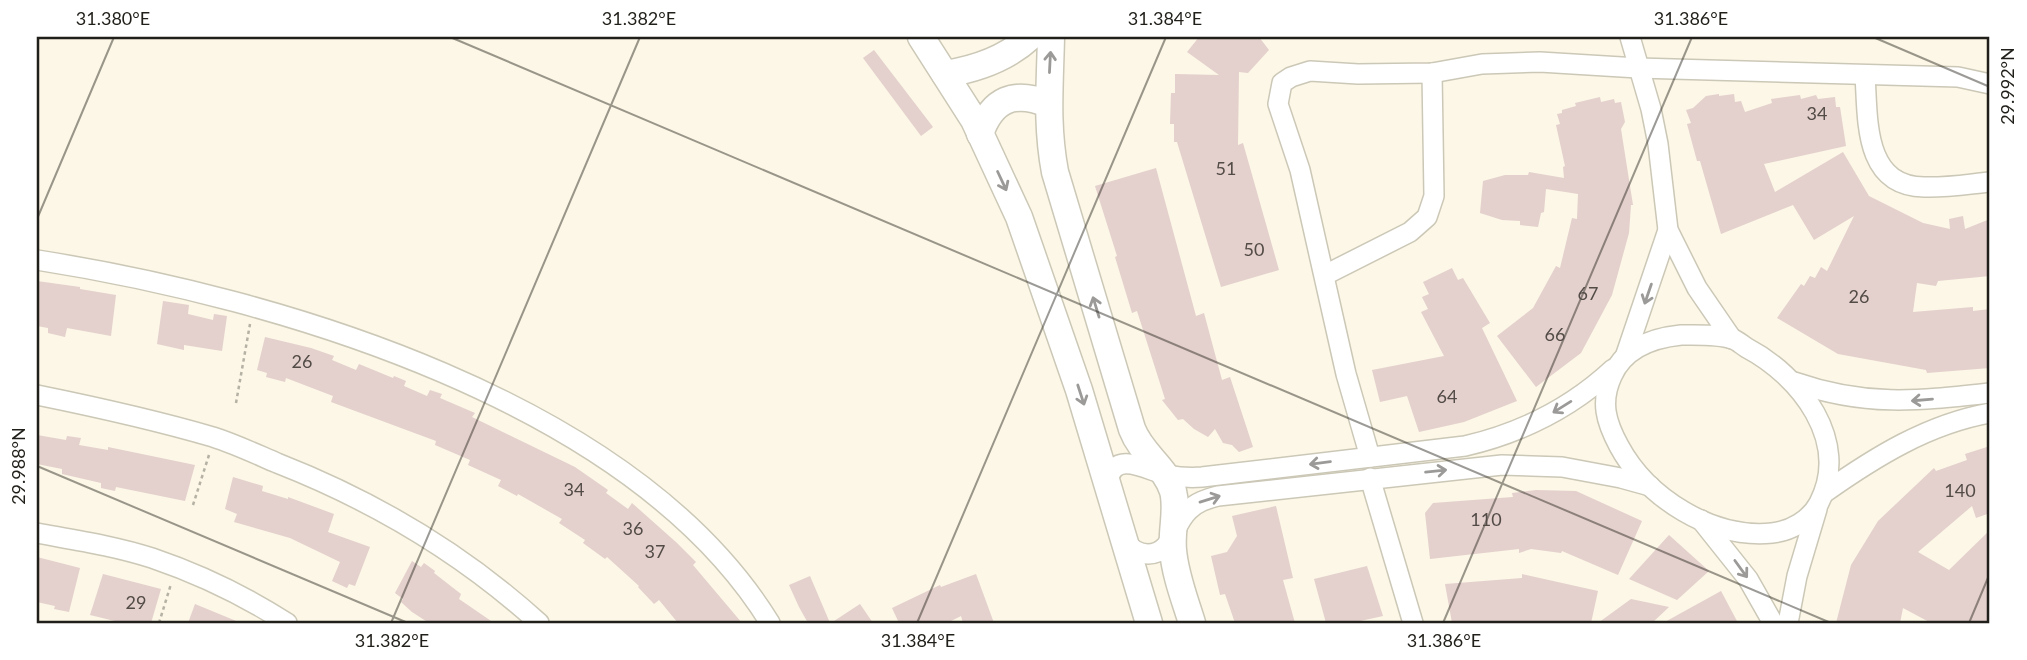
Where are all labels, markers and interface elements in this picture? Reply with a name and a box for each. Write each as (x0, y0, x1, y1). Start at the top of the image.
text: 31.380°E (76, 7, 150, 29)
text: 31.382°E (602, 7, 676, 29)
text: 31.384°E (1128, 7, 1202, 29)
text: 31.386°E (1654, 7, 1728, 29)
text: 29.992°N (1996, 47, 2018, 125)
one-way arrow (1044, 50, 1057, 73)
house number: 34 (1807, 102, 1827, 124)
house number: 51 (1216, 157, 1236, 179)
one-way arrow (996, 170, 1009, 192)
house number: 50 (1244, 238, 1264, 260)
house number: 67 (1578, 282, 1598, 304)
one-way arrow (1641, 282, 1653, 304)
house number: 26 (1849, 285, 1869, 307)
one-way arrow (1088, 296, 1101, 318)
house number: 66 (1545, 323, 1565, 345)
house number: 26 (292, 350, 312, 372)
one-way arrow (1076, 383, 1088, 405)
house number: 64 (1437, 385, 1457, 407)
one-way arrow (1912, 394, 1934, 407)
one-way arrow (1553, 401, 1573, 415)
text: 29.988°N (7, 427, 29, 505)
one-way arrow (1309, 457, 1331, 470)
one-way arrow (1424, 464, 1446, 477)
house number: 34 (564, 478, 584, 500)
house number: 140 (1944, 479, 1976, 501)
one-way arrow (1199, 492, 1221, 504)
house number: 110 (1470, 508, 1502, 530)
house number: 36 (623, 517, 643, 539)
house number: 37 (645, 540, 665, 562)
one-way arrow (1734, 559, 1748, 578)
house number: 29 (126, 591, 146, 613)
text: 31.382°E (355, 629, 429, 651)
text: 31.384°E (881, 629, 955, 651)
text: 31.386°E (1407, 629, 1481, 651)

